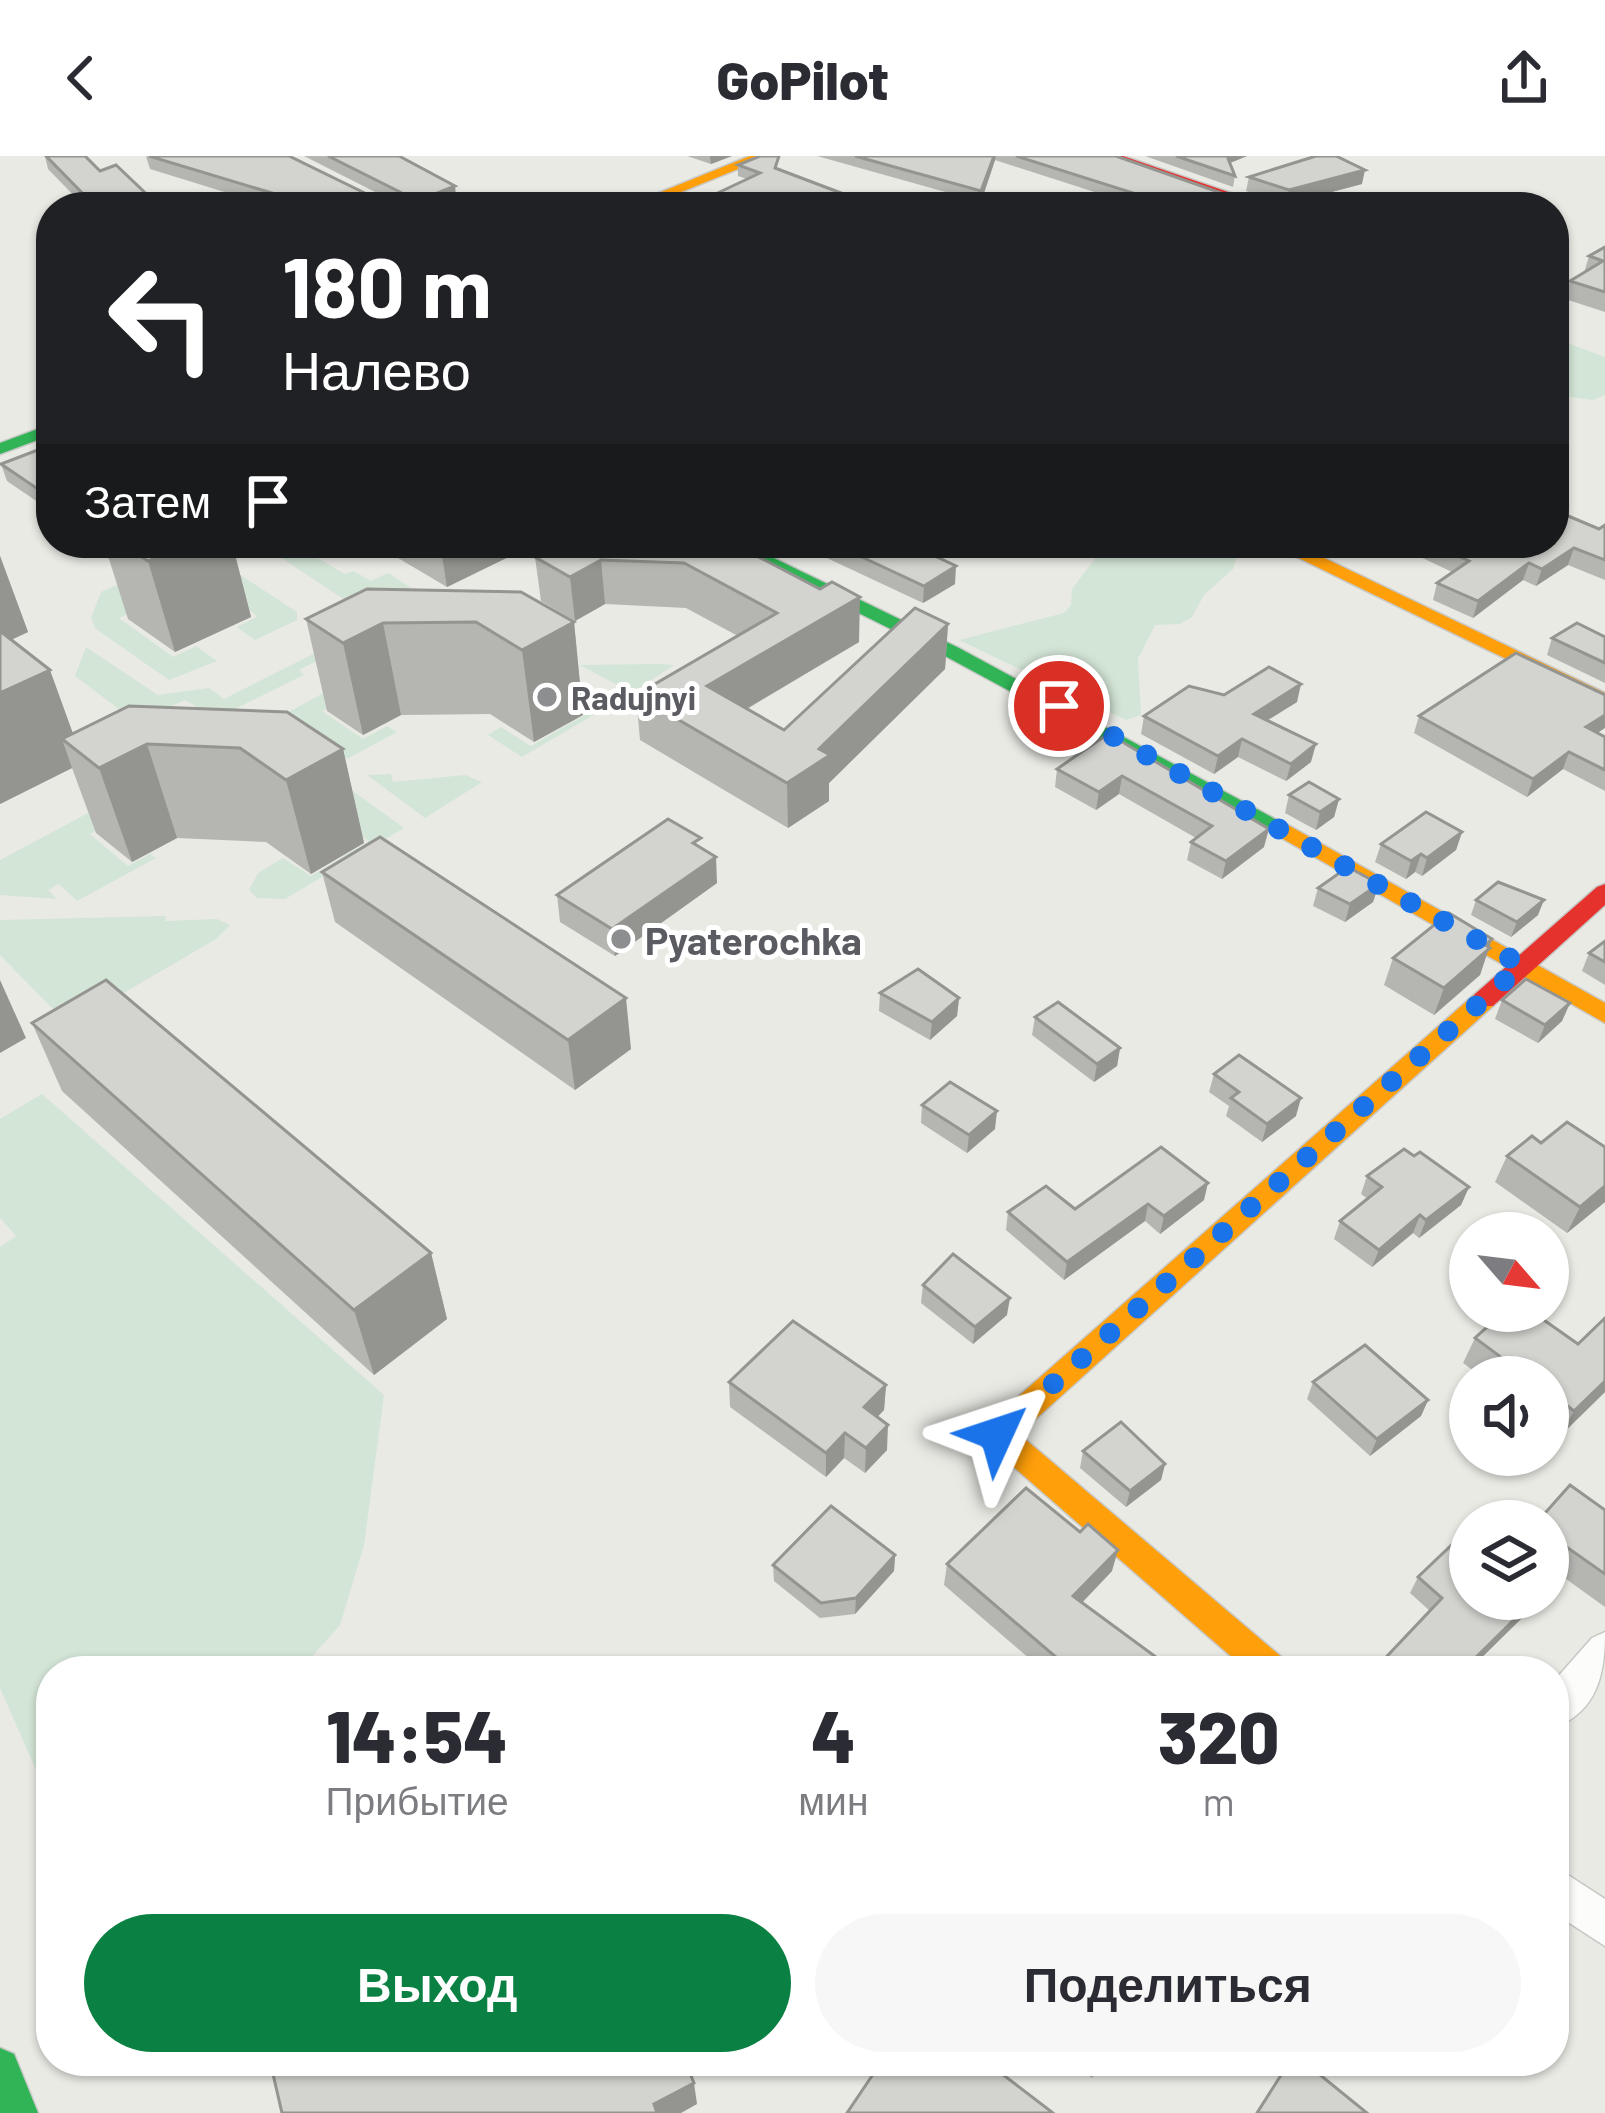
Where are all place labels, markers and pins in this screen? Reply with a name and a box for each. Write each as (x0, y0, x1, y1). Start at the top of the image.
pin (1008, 655, 1110, 757)
place label: Radujnyi (571, 677, 696, 717)
marker: Radujnyi (534, 684, 560, 710)
place label: Pyaterochka (645, 916, 862, 963)
marker: Pyaterochka (608, 926, 634, 952)

